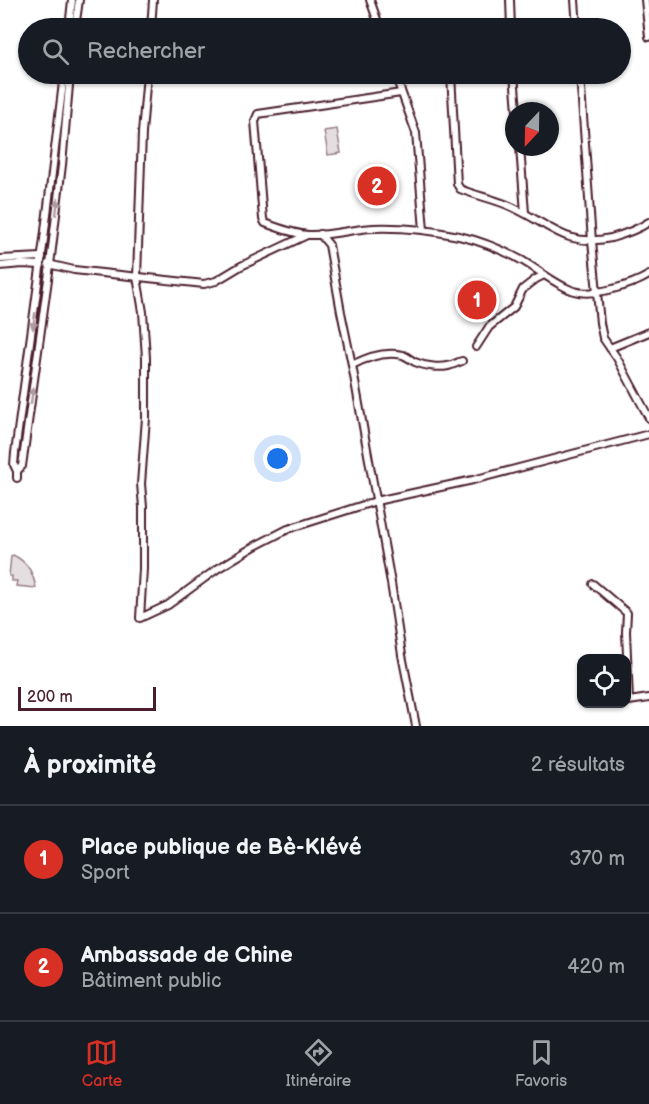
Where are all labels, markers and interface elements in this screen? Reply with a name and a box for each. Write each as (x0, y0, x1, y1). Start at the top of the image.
search box (18, 18, 631, 84)
icon: search (39, 35, 72, 68)
text: Rechercher (87, 38, 205, 65)
north arrow (505, 102, 559, 156)
pin: 2 (358, 164, 397, 208)
one-way arrow (52, 197, 62, 216)
pin: 1 (458, 278, 496, 322)
one-way arrow (29, 311, 38, 330)
one-way arrow (28, 387, 37, 406)
your location (263, 444, 292, 473)
map controls (577, 654, 631, 708)
button: locate (577, 654, 631, 708)
scale bar (18, 684, 156, 712)
text: 200 m (27, 688, 73, 707)
text: À proximité (24, 750, 156, 781)
text: 2 résultats (531, 753, 625, 777)
text: Place publique de Bè-Klévé (81, 834, 361, 861)
text: 1 (39, 847, 48, 871)
text: 370 m (569, 847, 625, 871)
text: Sport (81, 861, 130, 885)
text: Ambassade de Chine (81, 942, 293, 969)
text: 2 (38, 955, 49, 979)
text: 420 m (567, 955, 625, 979)
text: Bâtiment public (81, 969, 222, 993)
tab: Carte (82, 1036, 122, 1091)
tab: Itinéraire (286, 1036, 351, 1091)
tab: Favoris (515, 1036, 567, 1091)

